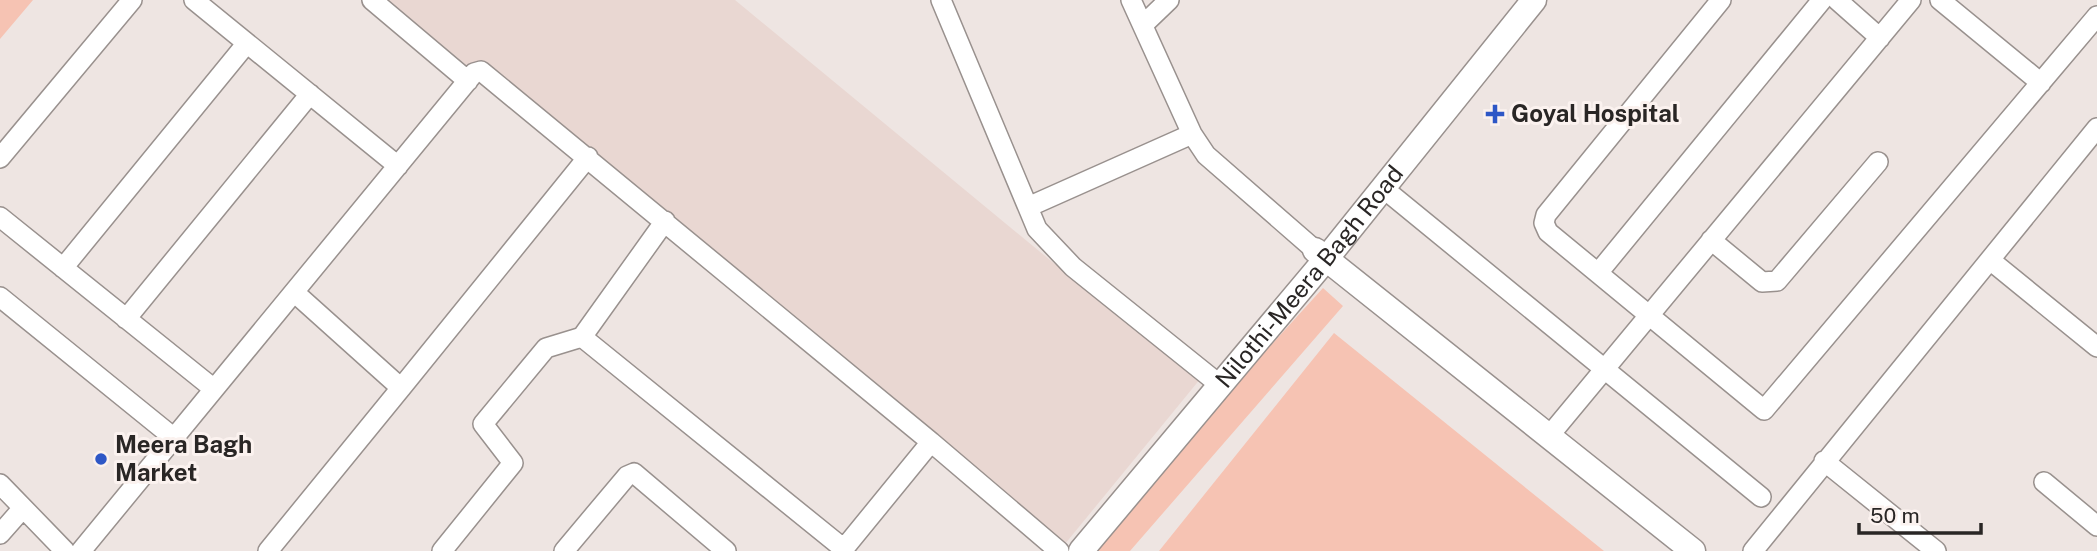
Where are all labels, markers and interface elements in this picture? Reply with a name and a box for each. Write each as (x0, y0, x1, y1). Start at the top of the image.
place label: Goyal Hospital (1511, 99, 1680, 127)
marker: Goyal Hospital (1485, 104, 1505, 124)
street label: Nilothi-Meera Bagh Road (1209, 160, 1408, 393)
place label: Meera Bagh Market (115, 430, 252, 486)
marker: Meera Bagh Market (93, 451, 109, 467)
scale bar (1859, 491, 1982, 536)
text: 50 m (1870, 503, 1920, 528)

